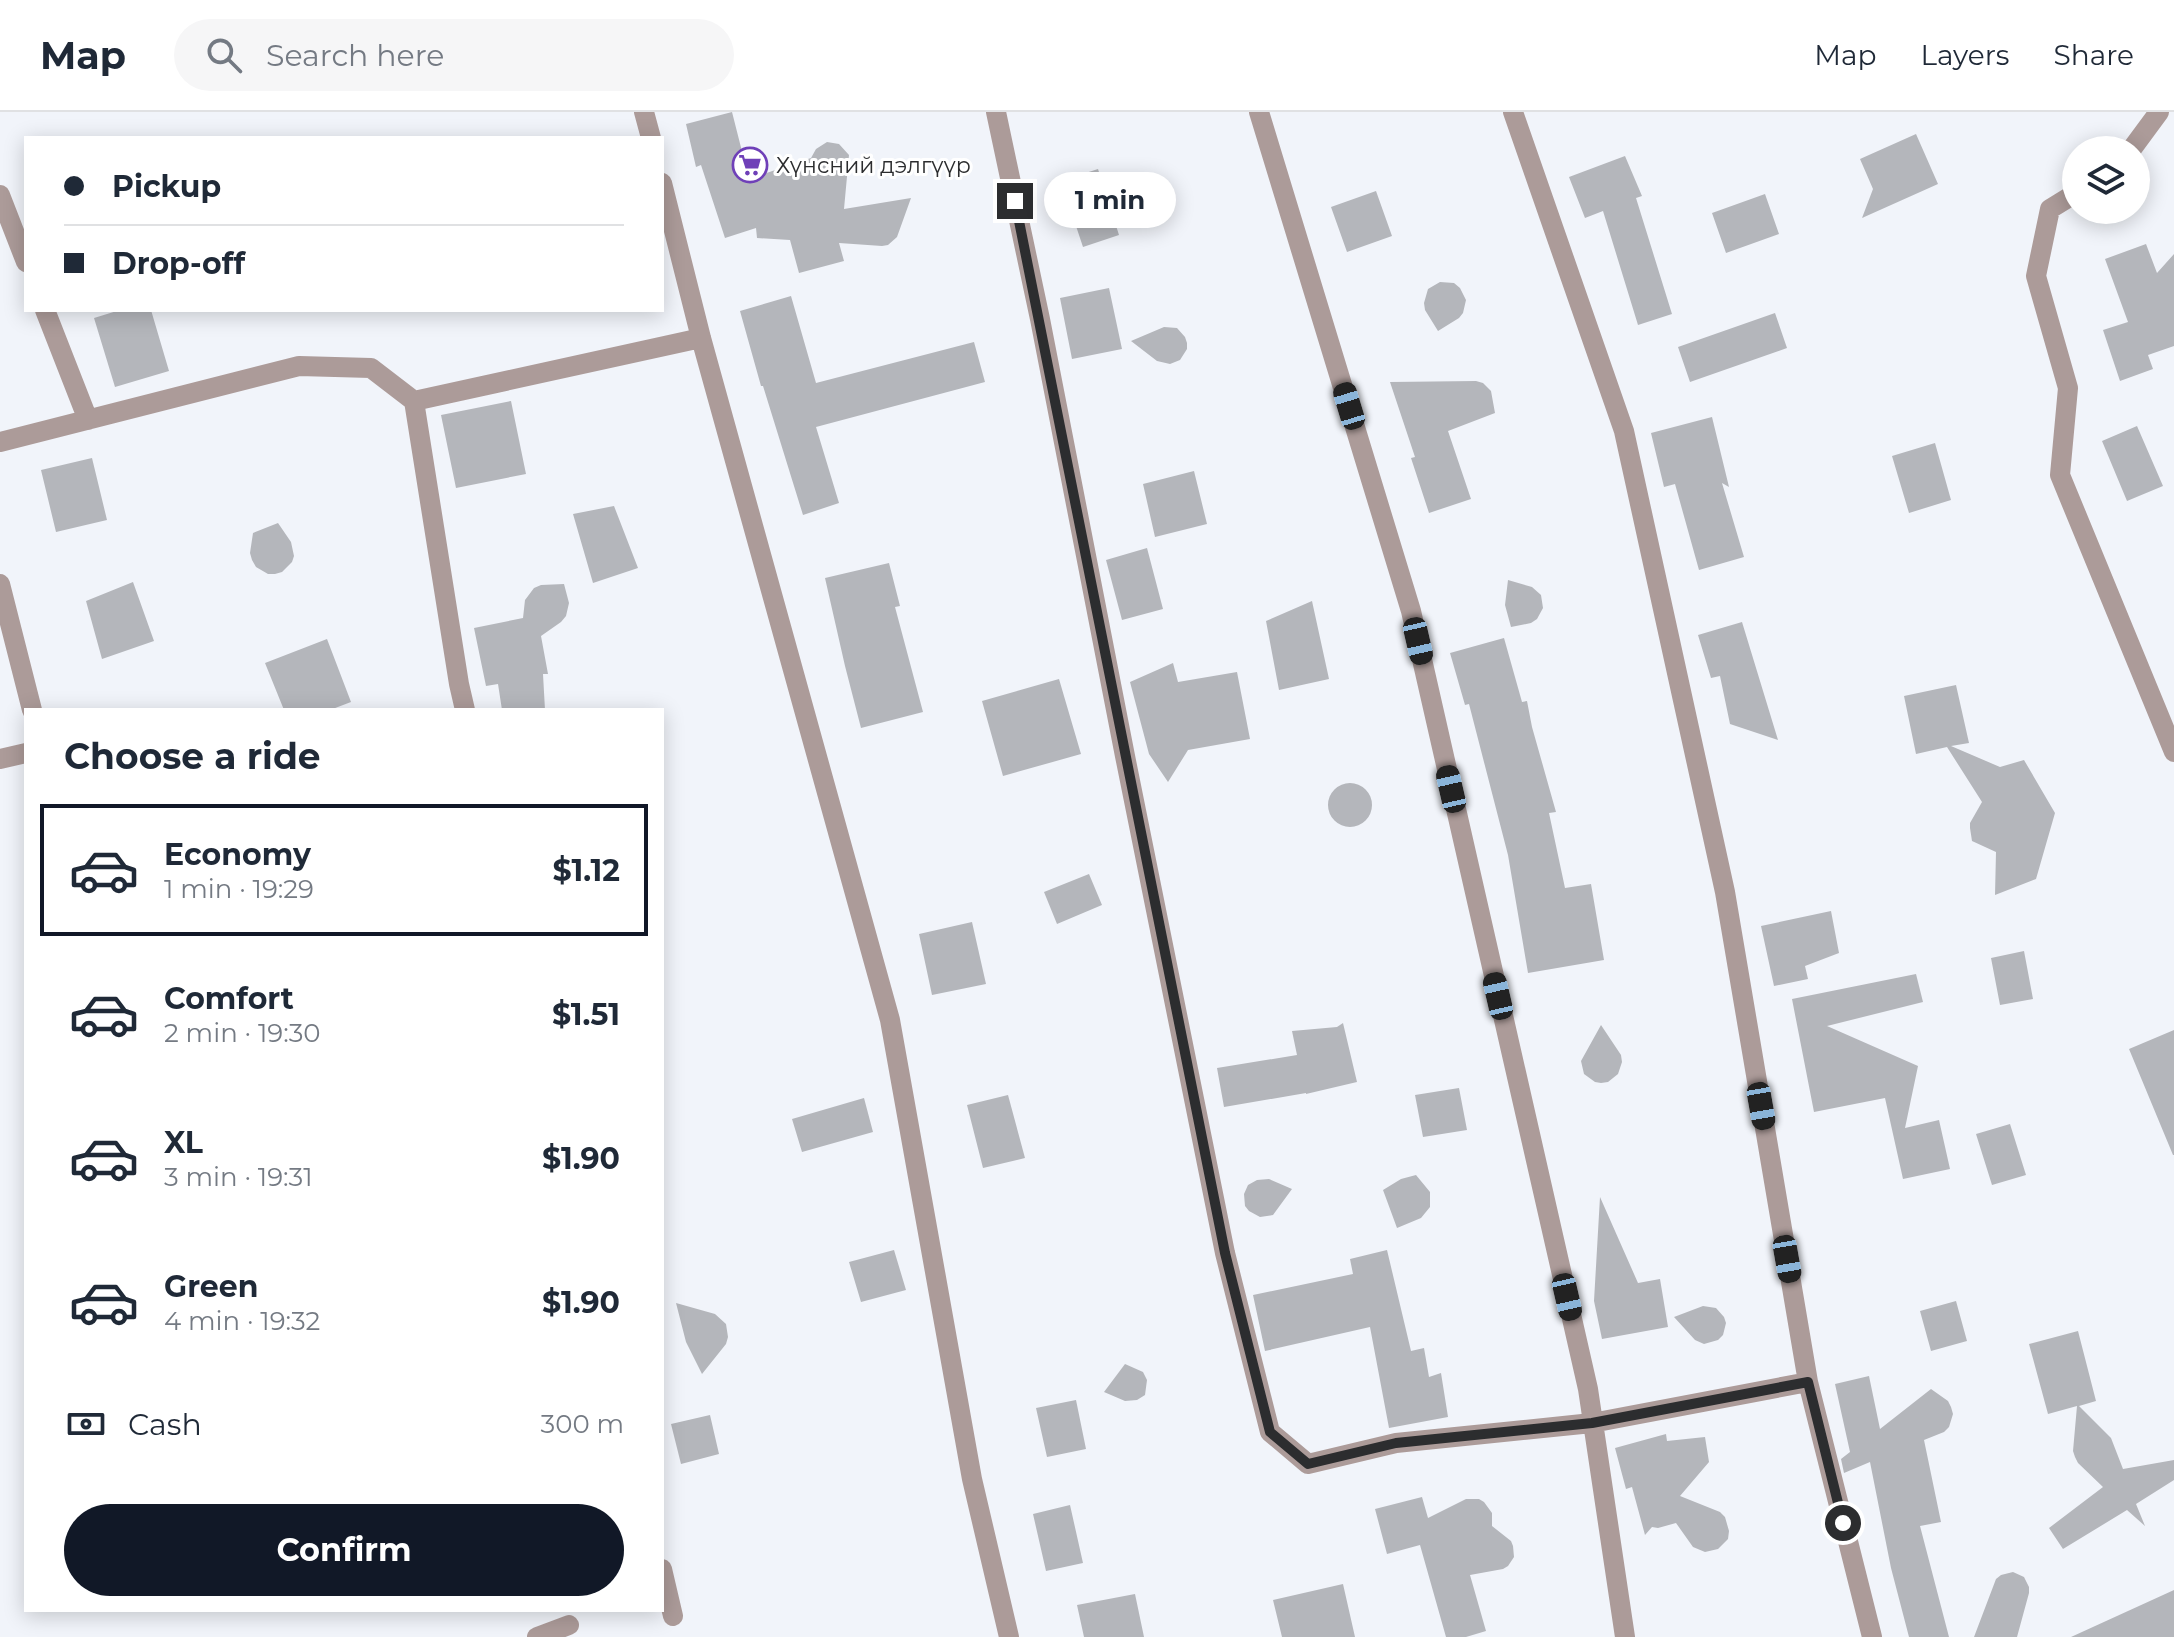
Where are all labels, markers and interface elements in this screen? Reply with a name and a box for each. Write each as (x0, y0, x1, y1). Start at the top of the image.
search box (174, 19, 734, 91)
text: Map (40, 32, 126, 79)
icon: search (202, 33, 246, 77)
text: Search here (266, 37, 444, 74)
text: Map (1814, 38, 1877, 72)
text: Layers (1921, 38, 2010, 72)
text: Share (2054, 38, 2134, 72)
map controls (2062, 136, 2150, 224)
button: layers (2062, 136, 2150, 224)
supermarket icon: Хүнсний дэлгүүр (731, 146, 769, 184)
place label: Хүнсний дэлгүүр (776, 152, 971, 179)
text: Pickup (112, 168, 221, 205)
callout: 1 min (1043, 173, 1175, 229)
route end (997, 183, 1033, 219)
text: 1 min (1075, 184, 1145, 216)
text: Drop-off (112, 245, 245, 282)
car (1331, 380, 1367, 432)
car (1401, 615, 1435, 667)
text: Choose a ride (64, 734, 321, 778)
car (1434, 763, 1468, 815)
icon: car (68, 834, 140, 906)
text: Economy (164, 836, 311, 873)
text: $1.12 (553, 852, 620, 889)
text: 1 min · 19:29 (164, 873, 314, 905)
car (1481, 970, 1515, 1022)
icon: car (68, 978, 140, 1050)
text: Comfort (164, 980, 294, 1017)
text: $1.51 (552, 996, 620, 1033)
text: 2 min · 19:30 (164, 1017, 321, 1049)
car (1745, 1080, 1777, 1132)
icon: car (68, 1122, 140, 1194)
text: XL (164, 1124, 203, 1161)
text: $1.90 (542, 1140, 620, 1177)
text: 3 min · 19:31 (164, 1161, 313, 1193)
car (1771, 1233, 1803, 1285)
icon: car (68, 1266, 140, 1338)
text: Green (164, 1268, 258, 1305)
car (1550, 1271, 1584, 1323)
text: $1.90 (542, 1284, 620, 1321)
text: 4 min · 19:32 (164, 1305, 320, 1337)
icon: cash (64, 1402, 108, 1446)
text: Cash (128, 1406, 202, 1443)
text: 300 m (541, 1408, 624, 1440)
button: Confirm (64, 1504, 624, 1596)
route start (1825, 1505, 1861, 1541)

